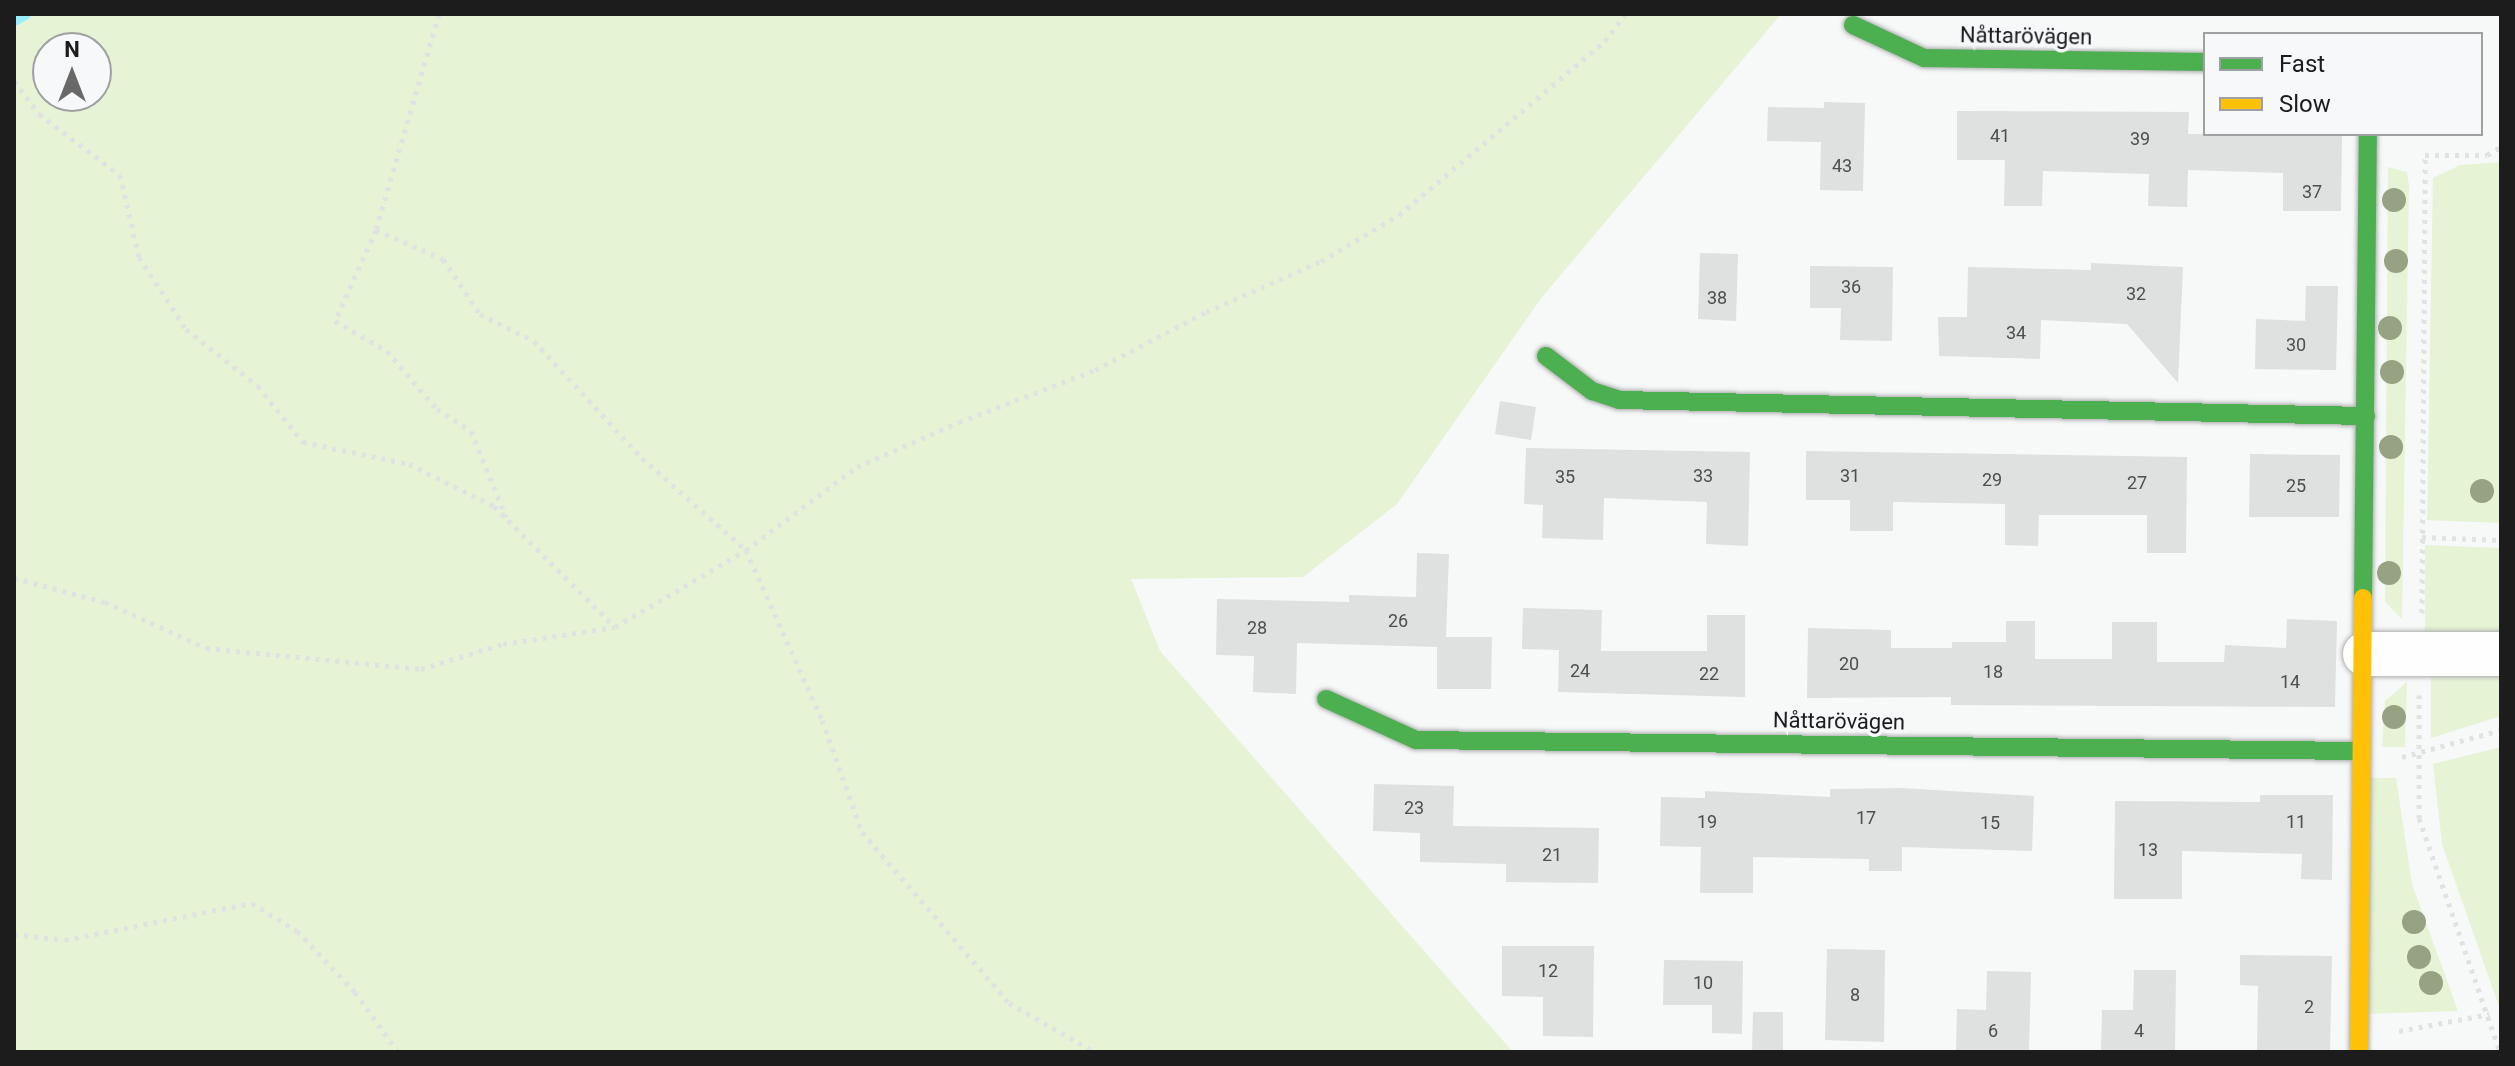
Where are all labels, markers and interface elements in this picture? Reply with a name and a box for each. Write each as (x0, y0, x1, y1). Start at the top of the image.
street label: Nåttarövägen (1960, 22, 2092, 50)
north arrow (32, 32, 112, 112)
legend (2203, 32, 2483, 136)
text: N (64, 37, 80, 62)
text: Fast (2279, 50, 2325, 78)
text: Slow (2279, 90, 2331, 118)
house number: 41 (1990, 125, 2010, 147)
house number: 39 (2130, 128, 2150, 150)
house number: 43 (1832, 155, 1852, 177)
house number: 37 (2302, 181, 2322, 203)
house number: 36 (1841, 276, 1861, 298)
house number: 32 (2126, 283, 2146, 305)
house number: 38 (1707, 287, 1727, 309)
house number: 34 (2006, 322, 2026, 344)
house number: 30 (2286, 334, 2306, 356)
house number: 33 (1693, 465, 1713, 487)
house number: 31 (1840, 465, 1860, 487)
house number: 35 (1555, 466, 1575, 488)
house number: 29 (1982, 469, 2002, 491)
house number: 27 (2127, 472, 2147, 494)
house number: 25 (2286, 475, 2306, 497)
house number: 26 (1388, 610, 1408, 632)
house number: 28 (1247, 617, 1267, 639)
house number: 20 (1839, 653, 1859, 675)
house number: 24 (1570, 660, 1590, 682)
house number: 18 (1983, 661, 2003, 683)
house number: 22 (1699, 663, 1719, 685)
house number: 14 (2280, 671, 2300, 693)
street label: Nåttarövägen (1773, 707, 1905, 735)
house number: 23 (1404, 797, 1424, 819)
house number: 17 (1856, 807, 1876, 829)
house number: 19 (1697, 811, 1717, 833)
house number: 11 (2286, 811, 2306, 833)
house number: 15 (1980, 812, 2000, 834)
house number: 13 (2138, 839, 2158, 861)
house number: 21 (1542, 844, 1562, 866)
house number: 12 (1538, 960, 1558, 982)
house number: 10 (1693, 972, 1713, 994)
house number: 8 (1850, 984, 1860, 1006)
house number: 2 (2304, 996, 2314, 1018)
house number: 6 (1988, 1020, 1998, 1042)
house number: 4 (2134, 1020, 2144, 1042)

